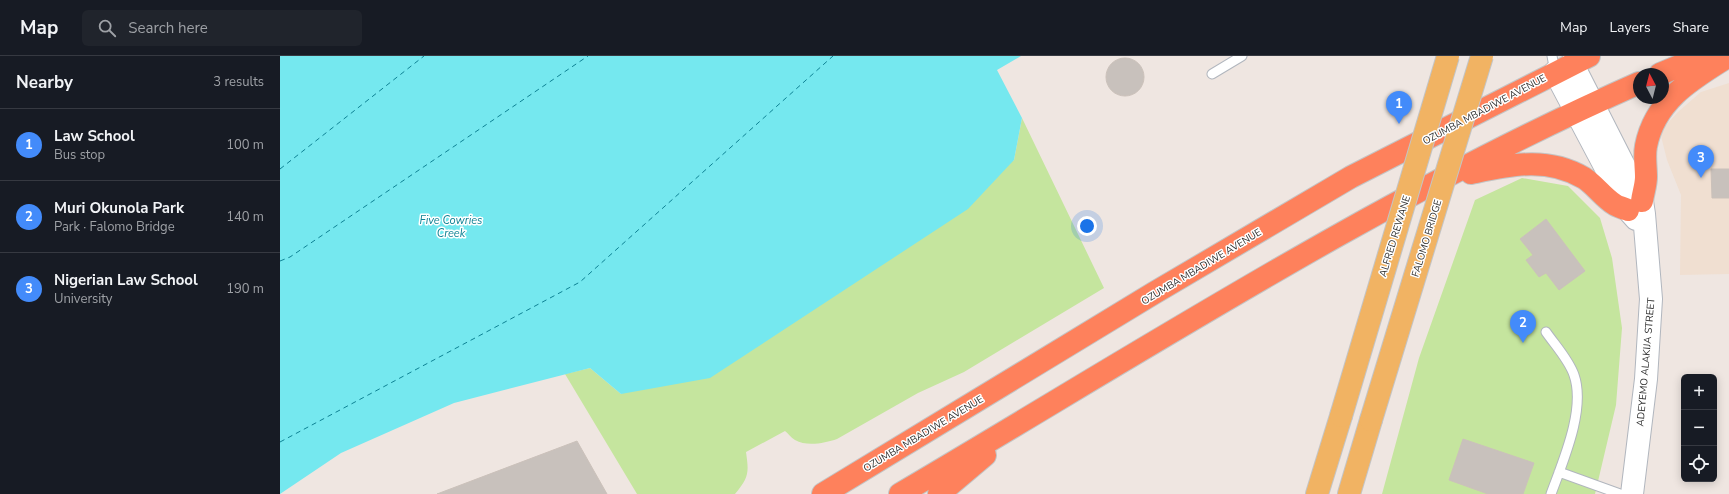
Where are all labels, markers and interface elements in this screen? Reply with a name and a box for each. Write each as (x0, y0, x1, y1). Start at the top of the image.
search box (82, 10, 362, 46)
text: Map (20, 15, 58, 41)
icon: search (96, 17, 118, 39)
text: Search here (128, 18, 208, 38)
text: Map (1560, 18, 1587, 37)
text: Layers (1609, 18, 1651, 37)
text: Share (1673, 18, 1709, 37)
north arrow (1633, 68, 1669, 104)
text: Nearby (16, 71, 73, 94)
street label: OZUMBA MBADIWE AVENUE (1420, 71, 1549, 148)
text: 3 results (213, 73, 264, 91)
pin: 1 (1386, 91, 1412, 124)
text: Law School (54, 126, 135, 146)
text: 1 (25, 136, 33, 154)
text: 100 m (226, 136, 264, 154)
pin: 3 (1688, 145, 1714, 178)
text: Bus stop (54, 146, 105, 164)
street label: ALFRED REWANE (1376, 194, 1414, 279)
text: Muri Okunola Park (54, 198, 184, 218)
street label: FALOMO BRIDGE (1409, 198, 1445, 279)
text: 2 (25, 208, 33, 226)
text: 140 m (226, 208, 264, 226)
water label: Five Cowries Creek (420, 213, 482, 241)
your location (1077, 216, 1097, 236)
text: Park · Falomo Bridge (54, 218, 175, 236)
street label: OZUMBA MBADIWE AVENUE (1139, 225, 1264, 308)
text: Nigerian Law School (54, 270, 198, 290)
text: 3 (25, 280, 33, 298)
text: 190 m (226, 280, 264, 298)
text: University (54, 290, 113, 308)
street label: ADEYEMO ALAKIJA STREET (1633, 297, 1659, 427)
pin: 2 (1510, 310, 1536, 343)
map controls (1681, 374, 1717, 482)
button: + (1681, 374, 1717, 410)
street label: OZUMBA MBADIWE AVENUE (861, 392, 986, 475)
button: − (1681, 410, 1717, 446)
button: locate (1681, 446, 1717, 482)

